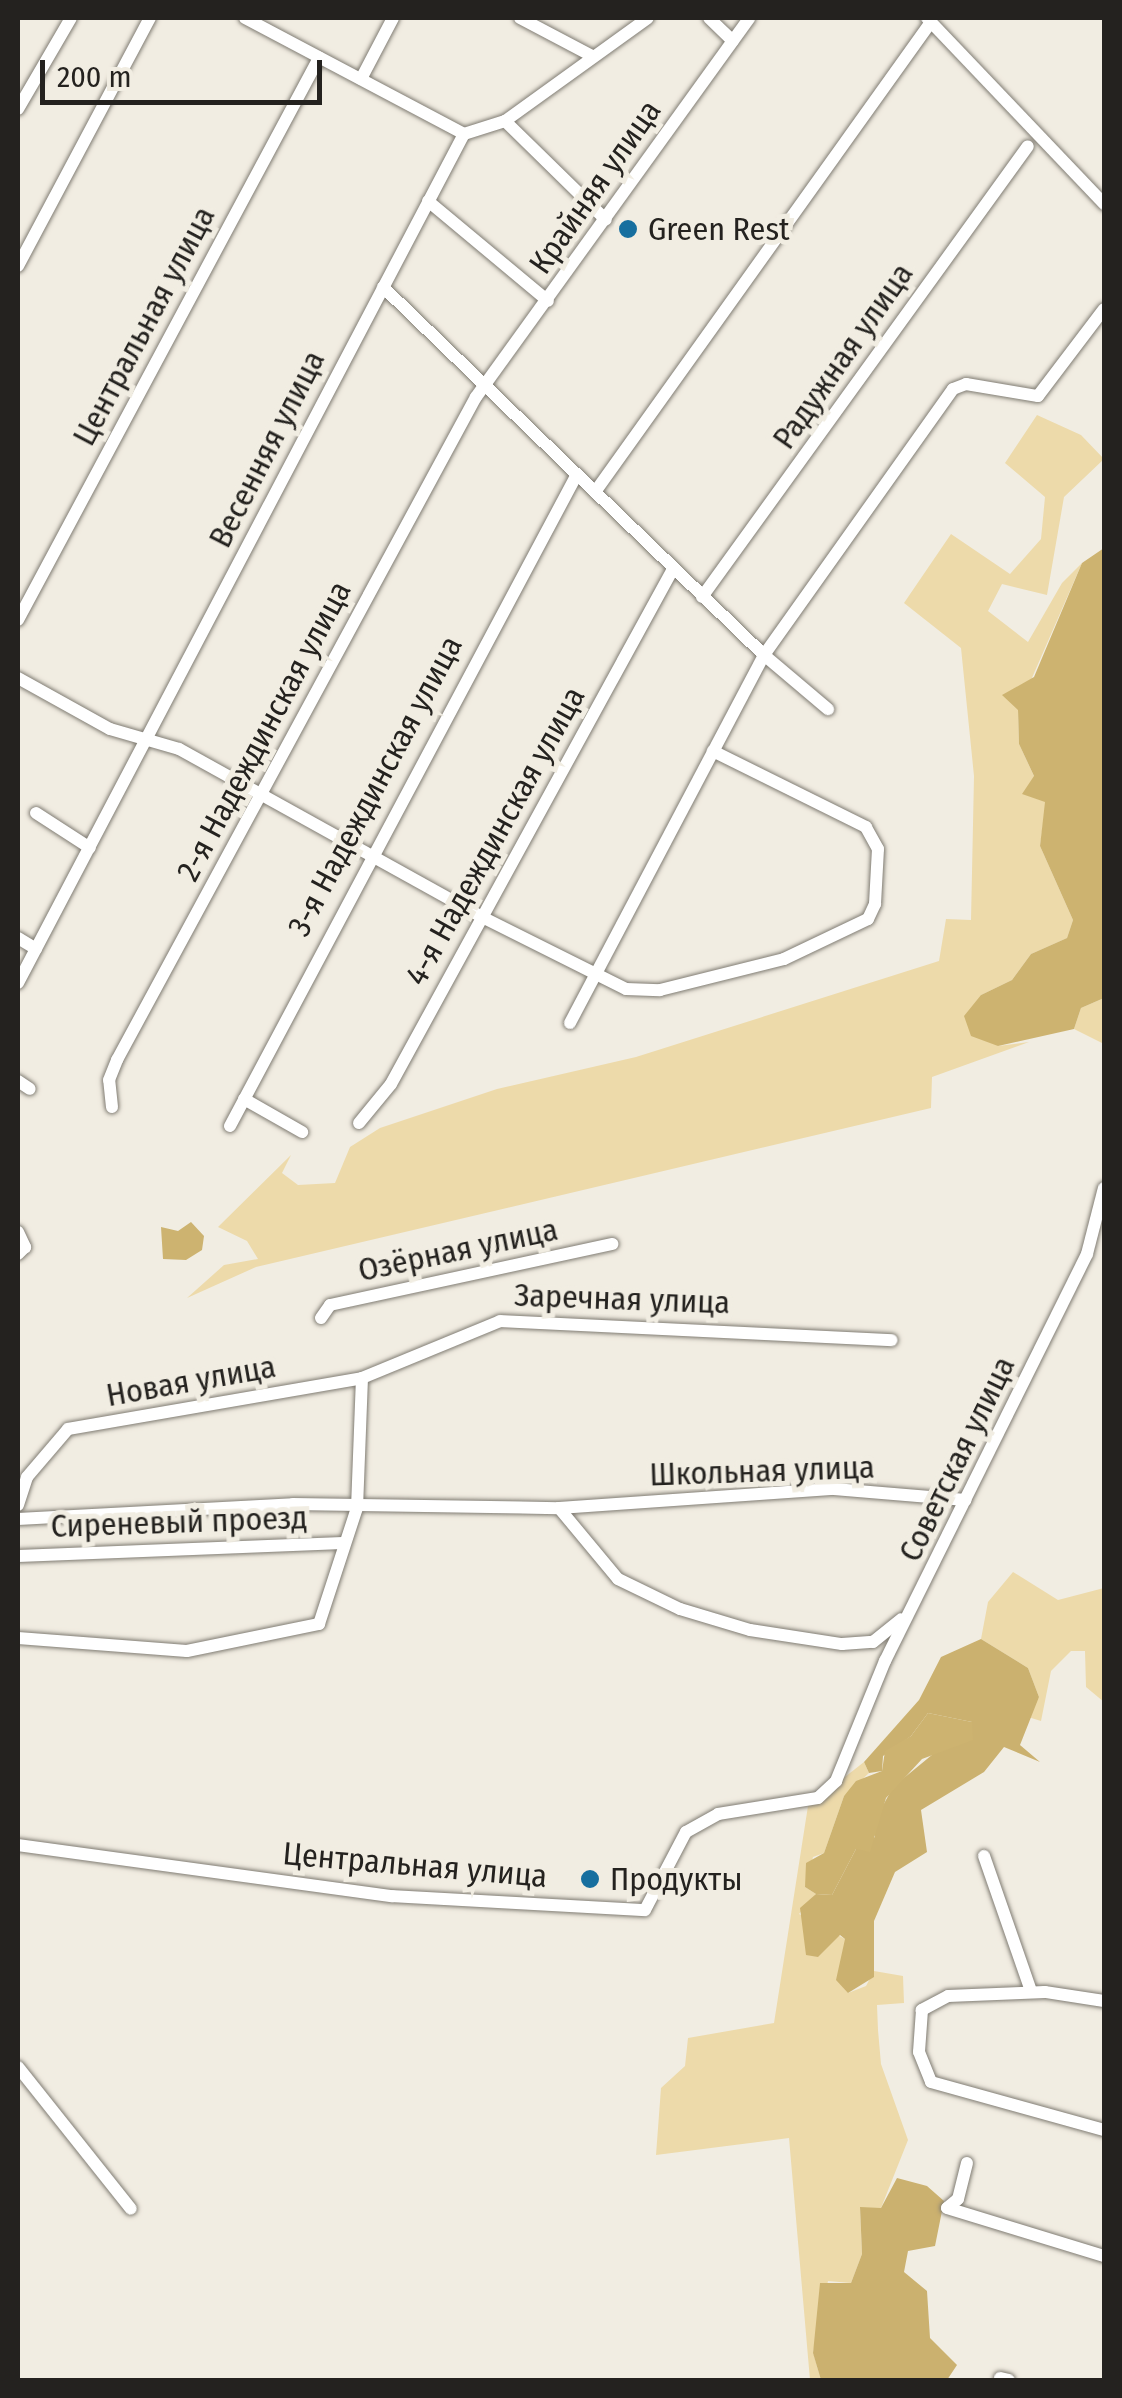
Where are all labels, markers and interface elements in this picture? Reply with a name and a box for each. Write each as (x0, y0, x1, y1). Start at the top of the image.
scale bar (45, 40, 328, 102)
text: 200 m (57, 59, 132, 95)
street label: Крайняя улица (521, 93, 669, 281)
street label: Центральная улица (65, 200, 223, 452)
place label: Green Rest (648, 210, 790, 248)
marker: Green Rest (617, 218, 639, 240)
street label: Радужная улица (765, 256, 921, 456)
street label: Весенняя улица (201, 344, 333, 554)
street label: 2-я Надеждинская улица (169, 575, 359, 887)
street label: 3-я Надеждинская улица (280, 629, 470, 943)
street label: 4-я Надеждинская улица (397, 680, 593, 992)
street label: Озёрная улица (355, 1210, 561, 1290)
street label: Заречная улица (513, 1276, 731, 1322)
street label: Новая улица (103, 1347, 279, 1415)
street label: Советская улица (891, 1350, 1023, 1568)
street label: Школьная улица (649, 1448, 875, 1494)
street label: Сиреневый проезд (50, 1498, 308, 1546)
street label: Центральная улица (281, 1834, 549, 1896)
place label: Продукты (610, 1860, 743, 1898)
marker: Продукты (579, 1868, 601, 1890)

